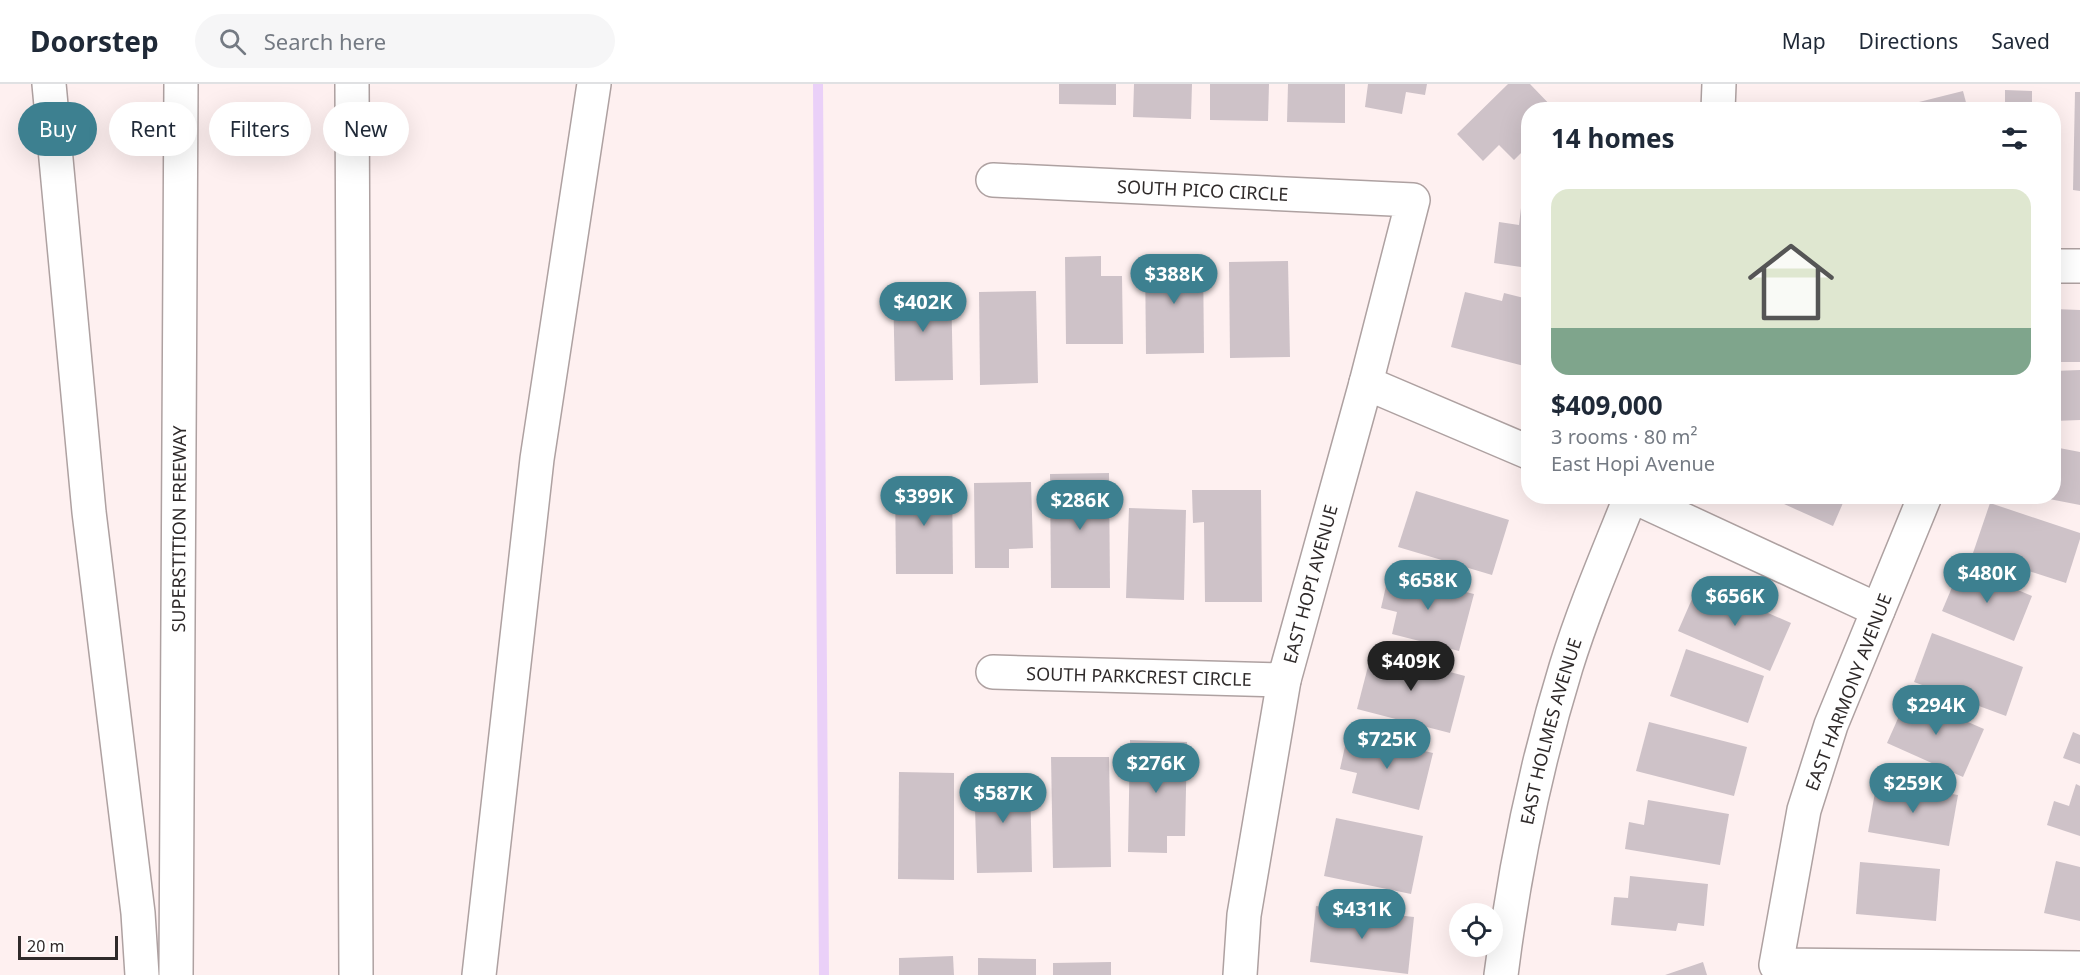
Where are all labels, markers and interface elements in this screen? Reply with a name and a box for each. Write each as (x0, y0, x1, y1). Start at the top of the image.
search box (195, 14, 615, 68)
text: Doorstep (30, 22, 159, 60)
icon: search (216, 25, 249, 58)
text: Search here (264, 26, 386, 56)
text: Map (1782, 27, 1826, 55)
text: Directions (1859, 27, 1958, 55)
text: Saved (1991, 27, 2050, 55)
chip: Buy (18, 102, 97, 156)
chip: Rent (109, 102, 197, 156)
chip: Filters (209, 102, 311, 156)
chip: New (323, 102, 409, 156)
text: 14 homes (1551, 120, 1675, 156)
icon: filters (1998, 122, 2031, 155)
street label: SOUTH PICO CIRCLE (1117, 174, 1289, 206)
icon: home (1737, 228, 1845, 336)
pin: $388K (1132, 254, 1216, 305)
text: $388K (1144, 260, 1204, 287)
pin: $402K (881, 282, 965, 333)
text: $402K (893, 288, 953, 315)
text: $409,000 (1551, 387, 1663, 423)
text: 3 rooms · 80 m² (1551, 423, 1698, 450)
street label: SUPERSTITION FREEWAY (166, 425, 191, 633)
text: East Hopi Avenue (1551, 450, 1715, 477)
pin: $399K (882, 476, 966, 527)
pin: $286K (1038, 480, 1122, 531)
text: $399K (894, 482, 954, 509)
text: $286K (1050, 486, 1110, 513)
street label: EAST HOPI AVENUE (1277, 502, 1343, 666)
pin: $480K (1945, 553, 2029, 604)
text: $480K (1957, 559, 2017, 586)
pin: $658K (1386, 560, 1470, 611)
text: $658K (1398, 566, 1458, 593)
pin: $656K (1693, 576, 1777, 627)
text: $656K (1705, 582, 1765, 609)
street label: EAST HARMONY AVENUE (1799, 590, 1897, 794)
street label: EAST HOLMES AVENUE (1514, 635, 1587, 827)
pin: $409K (1369, 641, 1453, 692)
text: $409K (1381, 647, 1441, 674)
street label: SOUTH PARKCREST CIRCLE (1026, 661, 1252, 691)
pin: $294K (1894, 685, 1978, 736)
text: $294K (1906, 691, 1966, 718)
pin: $725K (1345, 719, 1429, 770)
text: $725K (1357, 725, 1417, 752)
pin: $276K (1114, 743, 1198, 794)
text: $276K (1126, 749, 1186, 776)
pin: $259K (1871, 763, 1955, 814)
text: $259K (1883, 769, 1943, 796)
pin: $587K (961, 773, 1045, 824)
text: $587K (973, 779, 1033, 806)
pin: $431K (1320, 889, 1404, 940)
text: $431K (1332, 895, 1392, 922)
map controls (1449, 903, 1503, 957)
button: locate (1449, 903, 1503, 957)
scale bar (18, 933, 118, 960)
text: 20 m (27, 935, 64, 957)

